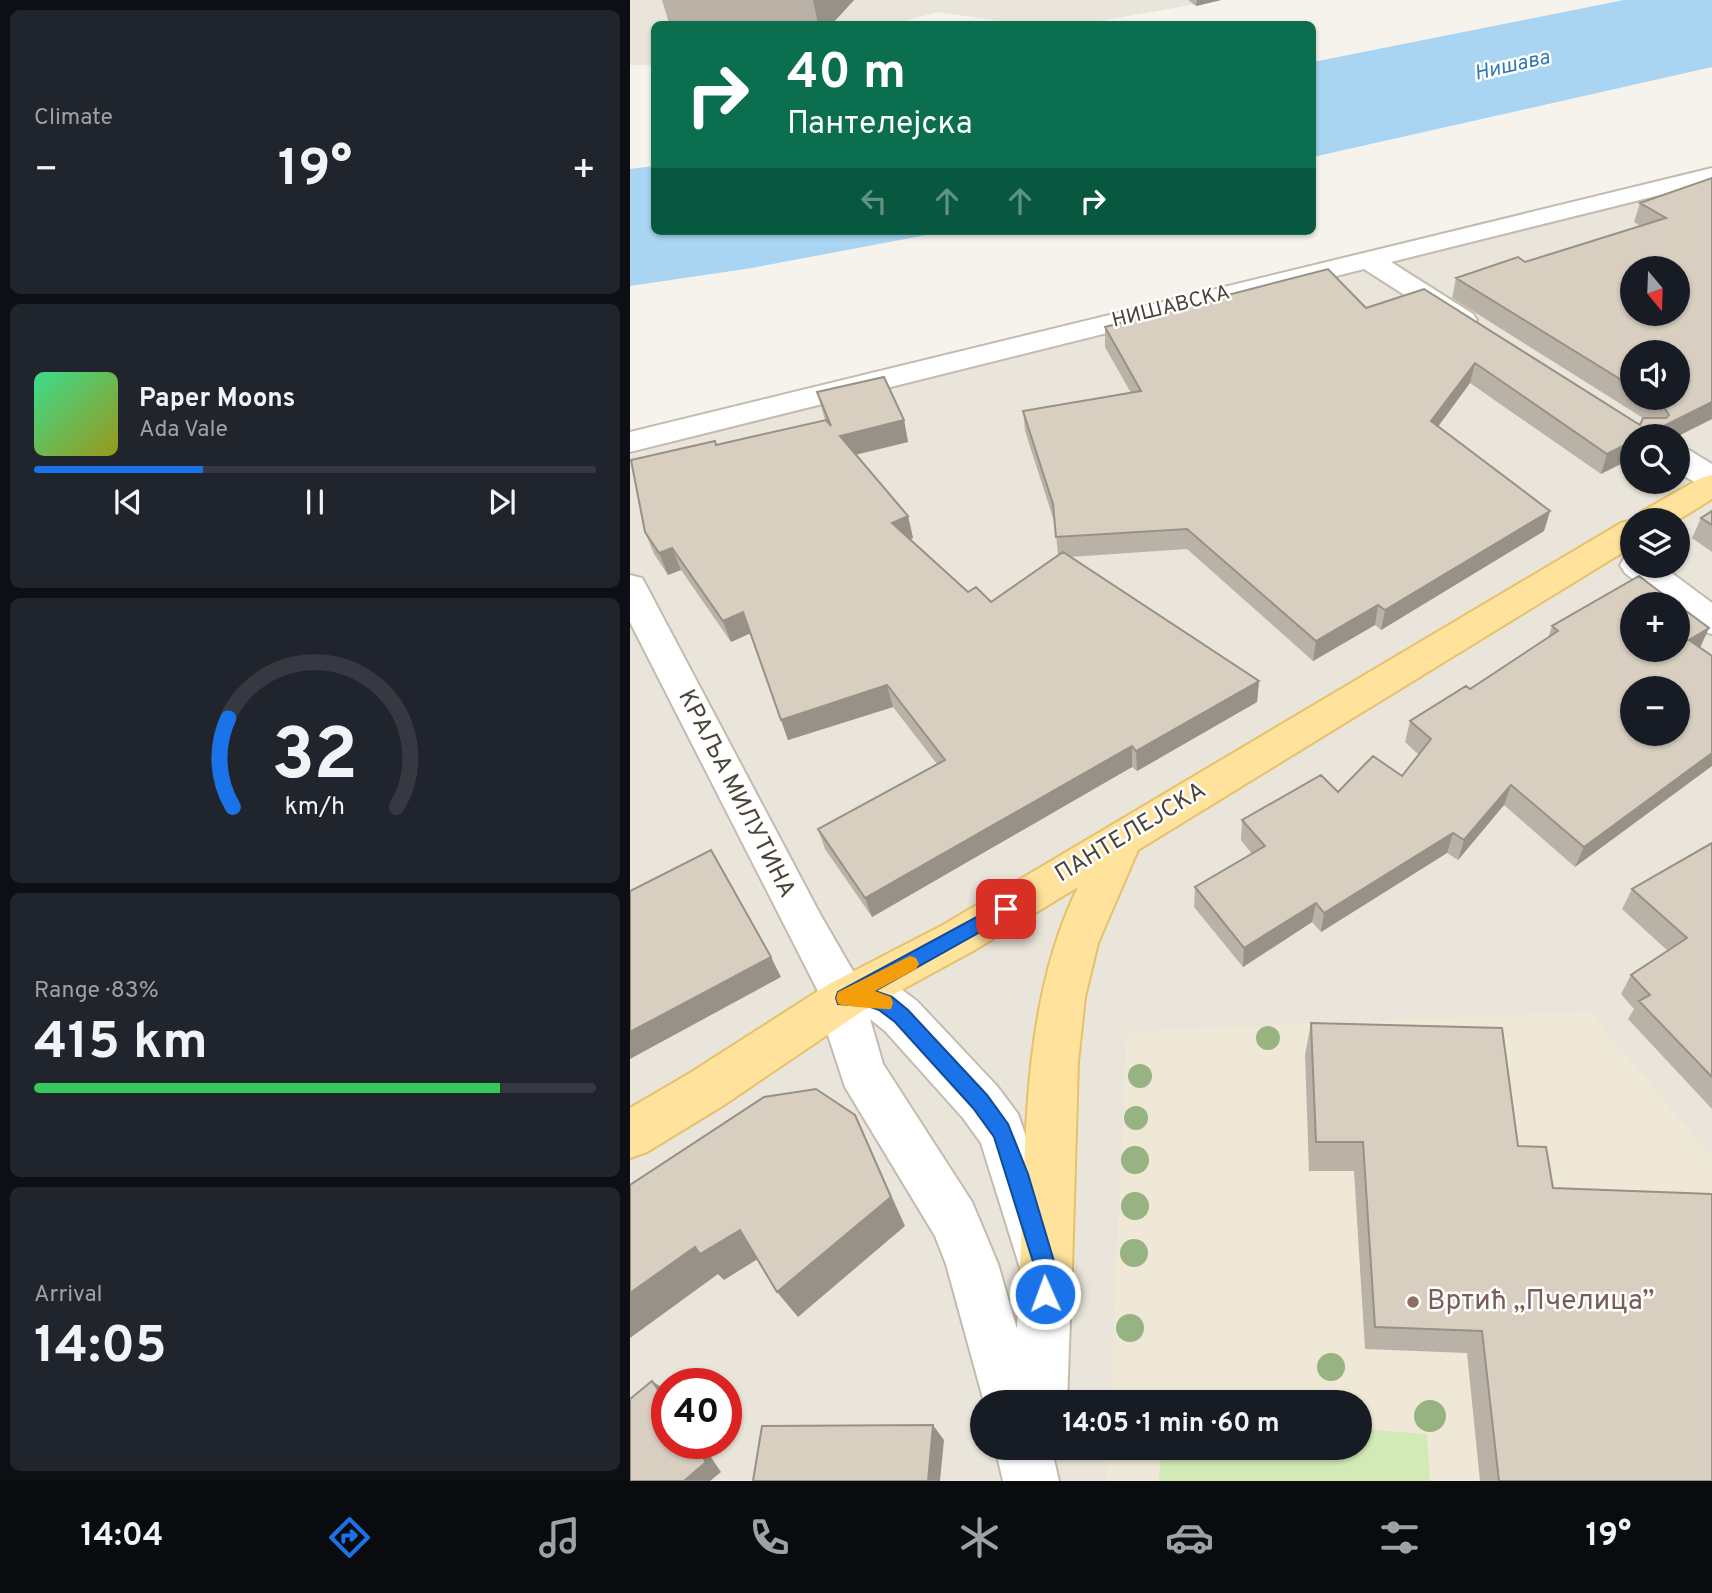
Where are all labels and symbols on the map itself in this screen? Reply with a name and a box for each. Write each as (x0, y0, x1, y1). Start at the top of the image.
water label: Нишава (1472, 44, 1552, 88)
north arrow (1620, 256, 1690, 326)
street label: НИШАВСКА (1109, 279, 1233, 335)
street label: КРАЉА МИЛУТИНА (671, 685, 801, 903)
street label: ПАНТЕЛЕЈСКА (1050, 776, 1212, 890)
pin (976, 879, 1036, 939)
position arrow (1008, 1257, 1082, 1331)
place label: Вртић „Пчелица” (1427, 1284, 1654, 1320)
marker: Вртић „Пчелица” (1405, 1294, 1421, 1310)
speed limit sign: 40 (651, 1368, 742, 1459)

